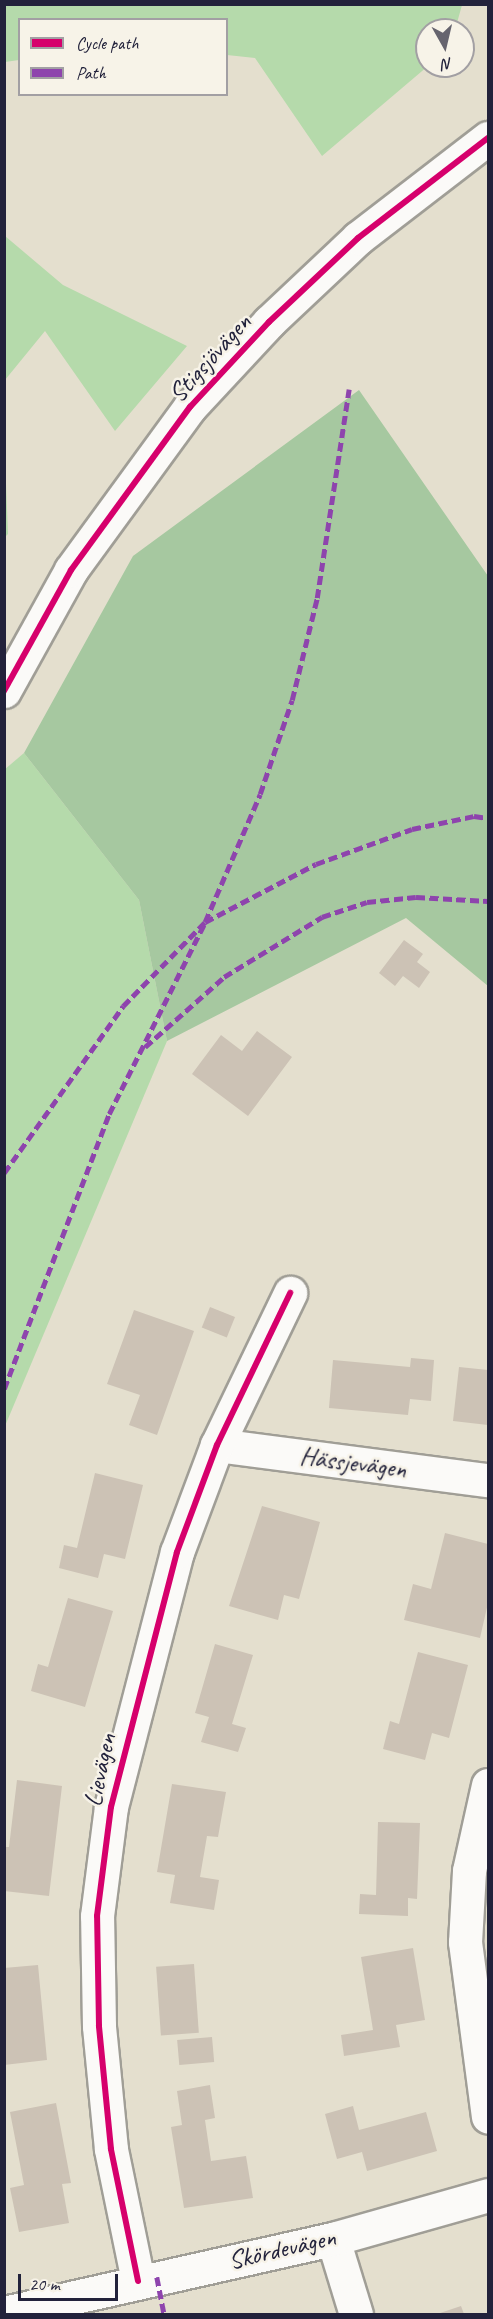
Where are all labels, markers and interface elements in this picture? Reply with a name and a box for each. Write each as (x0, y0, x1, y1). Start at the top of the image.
legend (18, 18, 228, 96)
north arrow (415, 18, 475, 78)
text: Cycle path (76, 32, 138, 54)
text: N (441, 53, 454, 74)
text: Path (76, 62, 106, 84)
street label: Stigsjövägen (162, 307, 258, 409)
street label: Hässjevägen (298, 1441, 408, 1485)
street label: Lievägen (77, 1731, 123, 1809)
street label: Skördevägen (225, 2222, 339, 2276)
scale bar (21, 2262, 122, 2300)
text: 20 m (29, 2273, 60, 2295)

